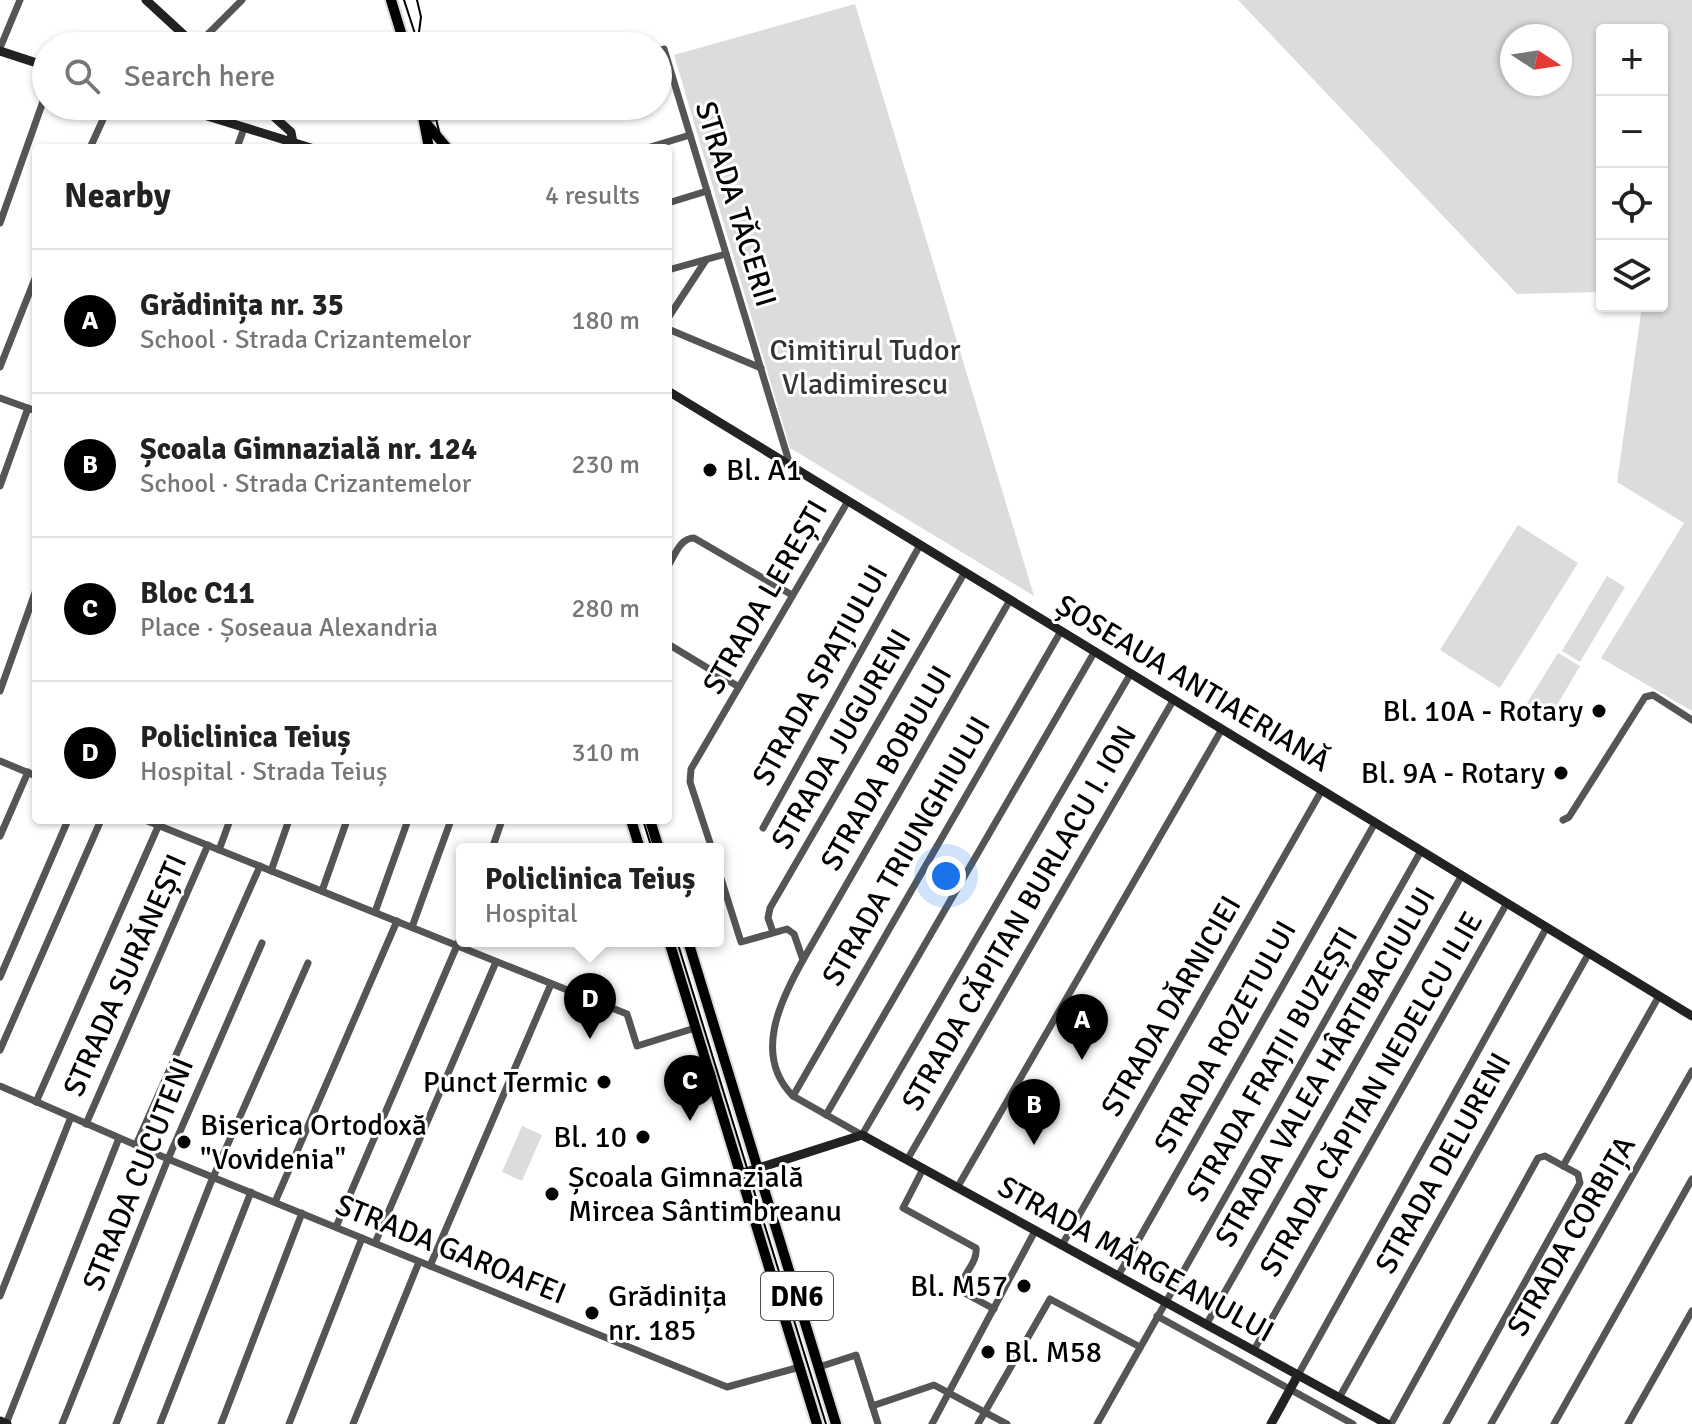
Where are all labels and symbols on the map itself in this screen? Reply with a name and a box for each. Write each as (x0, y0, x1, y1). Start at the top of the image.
north arrow (1500, 24, 1572, 96)
street label: STRADA TĂCERII (687, 97, 784, 311)
park label: Cimitirul Tudor Vladimirescu (769, 332, 961, 403)
place label: Bl. A1 (726, 452, 802, 489)
marker: Bl. A1 (701, 461, 719, 479)
street label: STRADA LEREȘTI (695, 494, 836, 701)
street label: STRADA SPAȚIULUI (744, 558, 896, 792)
street label: ȘOSEAUA ANTIAERIANĂ (1049, 587, 1337, 780)
street label: STRADA JUGURENI (763, 623, 919, 856)
street label: STRADA BOBULUI (813, 659, 960, 877)
place label: Bl. 10A - Rotary (1383, 693, 1583, 730)
marker: Bl. 10A - Rotary (1590, 702, 1608, 720)
street label: STRADA TRIUNGHIULUI (814, 710, 999, 993)
street label: STRADA CĂPITAN BURLACU I. ION (894, 719, 1144, 1117)
place label: Bl. 9A - Rotary (1361, 755, 1545, 792)
marker: Bl. 9A - Rotary (1552, 764, 1570, 782)
street label: STRADA SURĂNEȘTI (56, 849, 195, 1102)
your location (926, 856, 966, 896)
street label: STRADA VALEA HÂRTIBACIULUI (1207, 881, 1444, 1254)
street label: STRADA DĂRNICIEI (1093, 889, 1250, 1123)
street label: STRADA CĂPITAN NEDELCU ILIE (1252, 905, 1491, 1283)
street label: STRADA ROZETULUI (1146, 915, 1305, 1160)
street label: STRADA FRAȚII BUZEȘTI (1179, 920, 1366, 1208)
pin: D (564, 973, 616, 1039)
pin: A (1056, 994, 1108, 1060)
street label: STRADA DELURENI (1368, 1046, 1519, 1280)
street label: STRADA CUCUTENI (75, 1052, 202, 1296)
pin: C (664, 1055, 716, 1121)
place label: Punct Termic (423, 1064, 588, 1101)
marker: Punct Termic (595, 1073, 613, 1091)
pin: B (1008, 1079, 1060, 1145)
place label: Biserica Ortodoxă "Vovidenia" (200, 1107, 427, 1178)
place label: Bl. 10 (553, 1119, 627, 1156)
marker: Bl. 10 (634, 1128, 652, 1146)
street label: STRADA CORBIȚA (1499, 1130, 1644, 1343)
marker: Biserica Ortodoxă "Vovidenia" (175, 1133, 193, 1151)
place label: Școala Gimnazială Mircea Sântimbreanu (568, 1159, 842, 1230)
street label: STRADA MĂRGEANULUI (991, 1168, 1280, 1351)
marker: Școala Gimnazială Mircea Sântimbreanu (543, 1185, 561, 1203)
street label: STRADA GAROAFEI (330, 1186, 571, 1313)
place label: Bl. M57 (910, 1268, 1008, 1305)
road number: DN6 (761, 1272, 833, 1320)
marker: Bl. M57 (1015, 1277, 1033, 1295)
place label: Grădinița nr. 185 (608, 1278, 727, 1349)
marker: Grădinița nr. 185 (583, 1304, 601, 1322)
place label: Bl. M58 (1004, 1334, 1102, 1371)
marker: Bl. M58 (979, 1343, 997, 1361)

